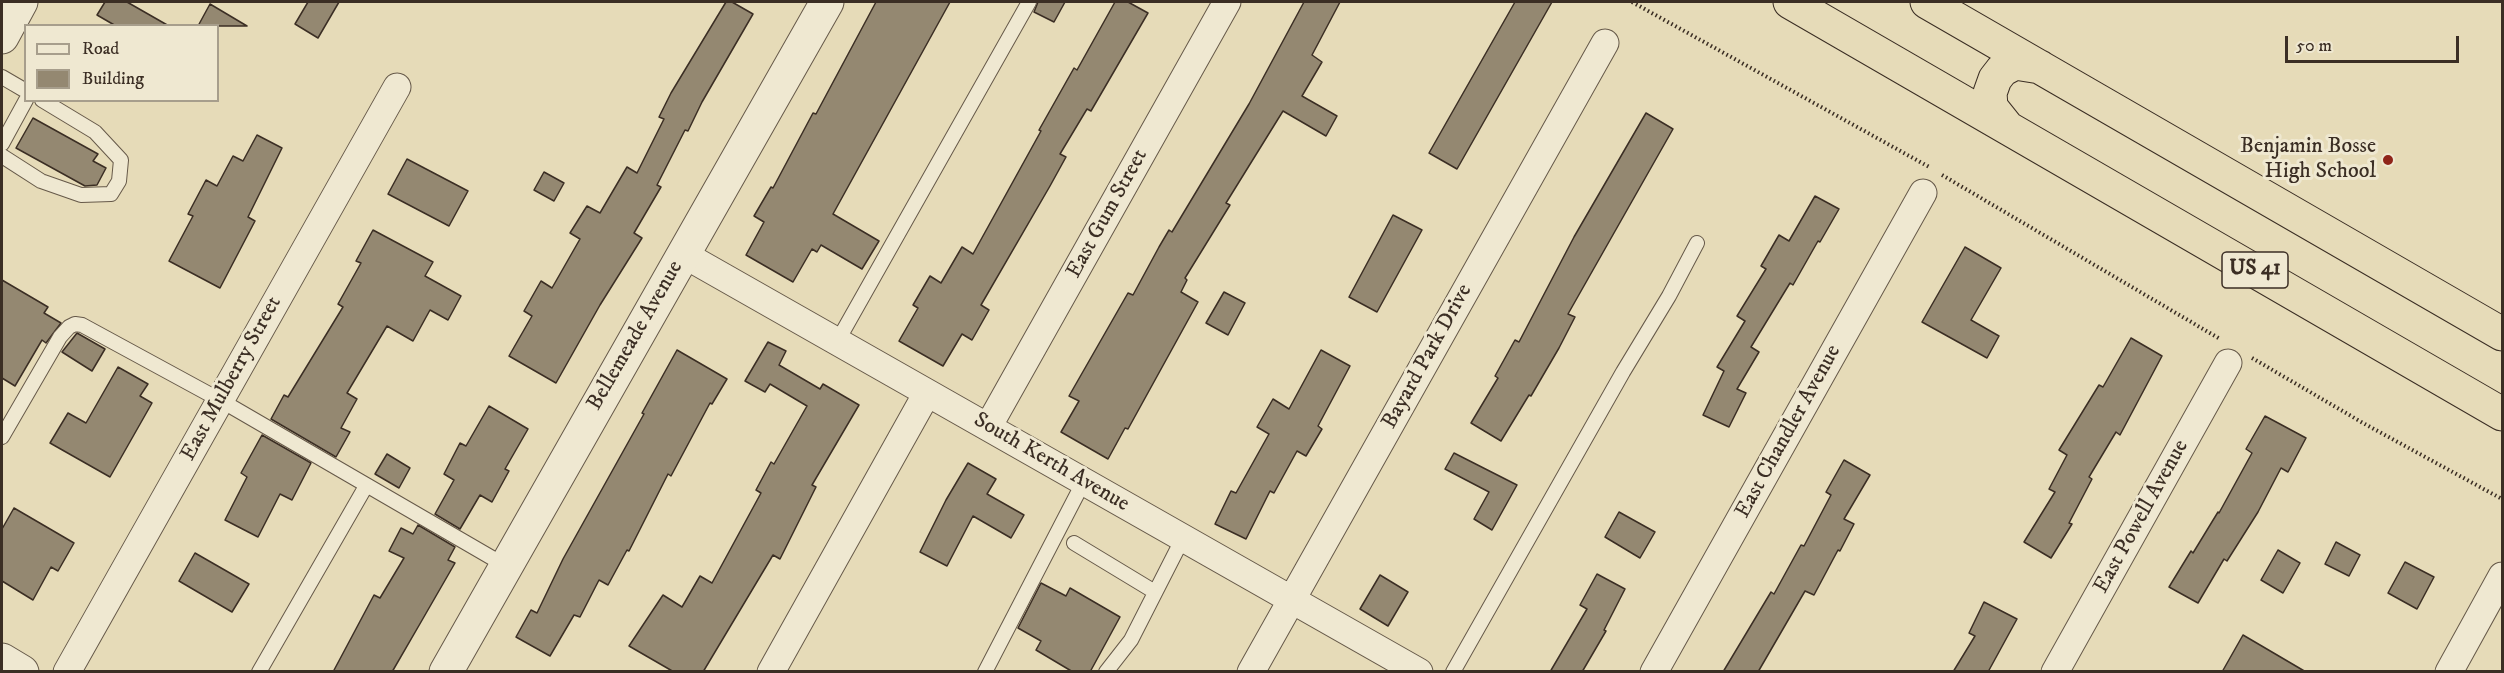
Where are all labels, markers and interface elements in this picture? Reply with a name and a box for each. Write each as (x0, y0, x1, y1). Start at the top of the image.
legend (24, 24, 219, 102)
scale bar (2288, 24, 2462, 62)
text: 50 m (2296, 35, 2332, 57)
text: Road (82, 38, 119, 60)
text: Building (82, 68, 144, 90)
place label: Benjamin Bosse High School (2240, 134, 2376, 186)
street label: East Gum Street (1062, 145, 1154, 283)
marker: Benjamin Bosse High School (2381, 153, 2395, 167)
road number: US 41 (2222, 252, 2288, 288)
street label: Bellemeade Avenue (582, 256, 690, 416)
street label: Bayard Park Drive (1377, 280, 1479, 434)
street label: East Mulberry Street (176, 292, 288, 466)
street label: East Chandler Avenue (1730, 341, 1848, 523)
street label: South Kerth Avenue (968, 408, 1134, 518)
street label: East Powell Avenue (2089, 436, 2195, 598)

